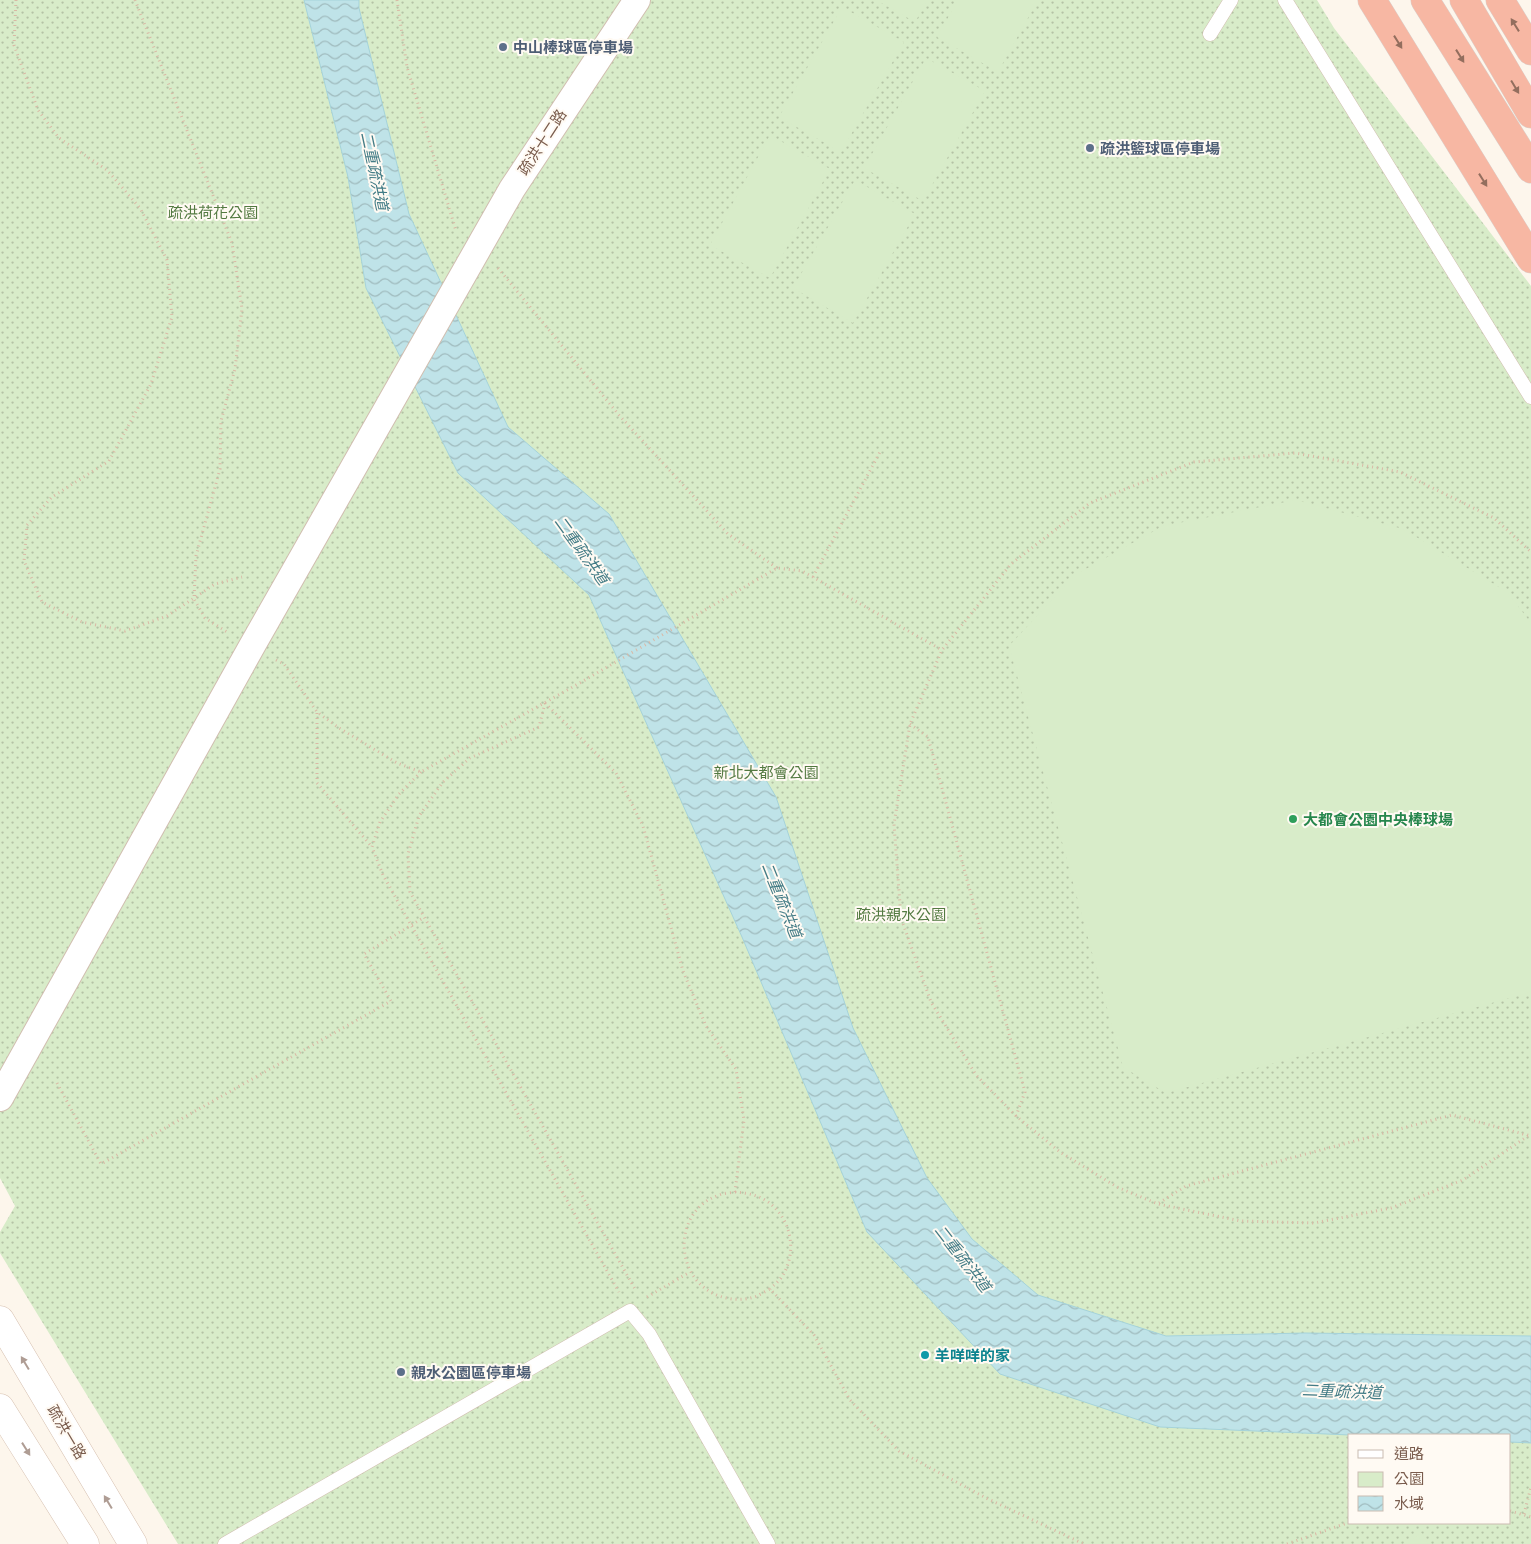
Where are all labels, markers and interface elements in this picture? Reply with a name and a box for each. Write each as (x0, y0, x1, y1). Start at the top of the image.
one-way arrow (1511, 19, 1520, 32)
one-way arrow (1393, 35, 1402, 48)
place label: 中山棒球區停車場 (513, 39, 633, 56)
marker: 中山棒球區停車場 (497, 41, 509, 53)
one-way arrow (1455, 50, 1464, 63)
one-way arrow (1510, 80, 1519, 93)
street label: 疏洪十二路 (514, 106, 570, 178)
water label: 二重疏洪道 (358, 130, 393, 214)
place label: 疏洪籃球區停車場 (1100, 140, 1220, 157)
marker: 疏洪籃球區停車場 (1084, 142, 1096, 154)
one-way arrow (1478, 173, 1487, 187)
park label: 疏洪荷花公園 (168, 204, 258, 221)
water label: 二重疏洪道 (551, 512, 614, 589)
park label: 新北大都會公園 (713, 764, 819, 781)
place label: 大都會公園中央棒球場 (1303, 811, 1453, 828)
marker: 大都會公園中央棒球場 (1287, 813, 1299, 825)
water label: 二重疏洪道 (759, 860, 806, 942)
park label: 疏洪親水公園 (856, 906, 946, 923)
water label: 二重疏洪道 (931, 1221, 996, 1297)
place label: 羊咩咩的家 (935, 1347, 1010, 1364)
marker: 羊咩咩的家 (919, 1349, 931, 1361)
one-way arrow (21, 1356, 30, 1369)
place label: 親水公園區停車場 (411, 1364, 531, 1381)
marker: 親水公園區停車場 (395, 1366, 407, 1378)
water label: 二重疏洪道 (1302, 1381, 1384, 1401)
street label: 疏洪一路 (44, 1402, 90, 1462)
legend (1348, 1434, 1511, 1524)
one-way arrow (21, 1443, 30, 1456)
text: 道路 (1394, 1445, 1424, 1462)
text: 公園 (1394, 1470, 1424, 1487)
text: 水域 (1394, 1495, 1424, 1512)
one-way arrow (104, 1496, 113, 1509)

